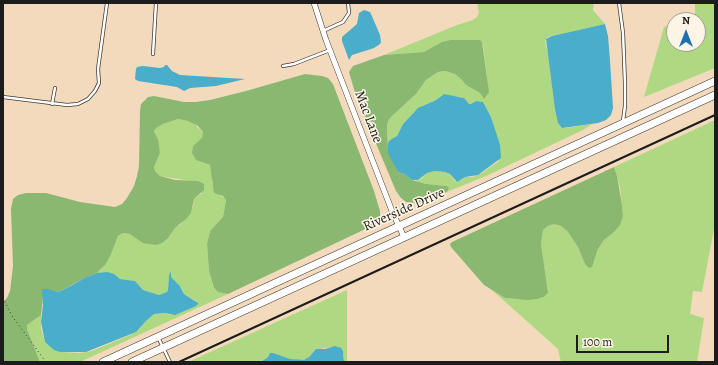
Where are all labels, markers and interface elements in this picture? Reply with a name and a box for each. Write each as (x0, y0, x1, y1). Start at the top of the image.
north arrow (666, 12, 706, 52)
text: N (682, 13, 690, 28)
street label: Mac Lane (350, 89, 386, 145)
street label: Riverside Drive (361, 185, 447, 235)
scale bar (578, 327, 671, 353)
text: 100 m (583, 334, 612, 350)

